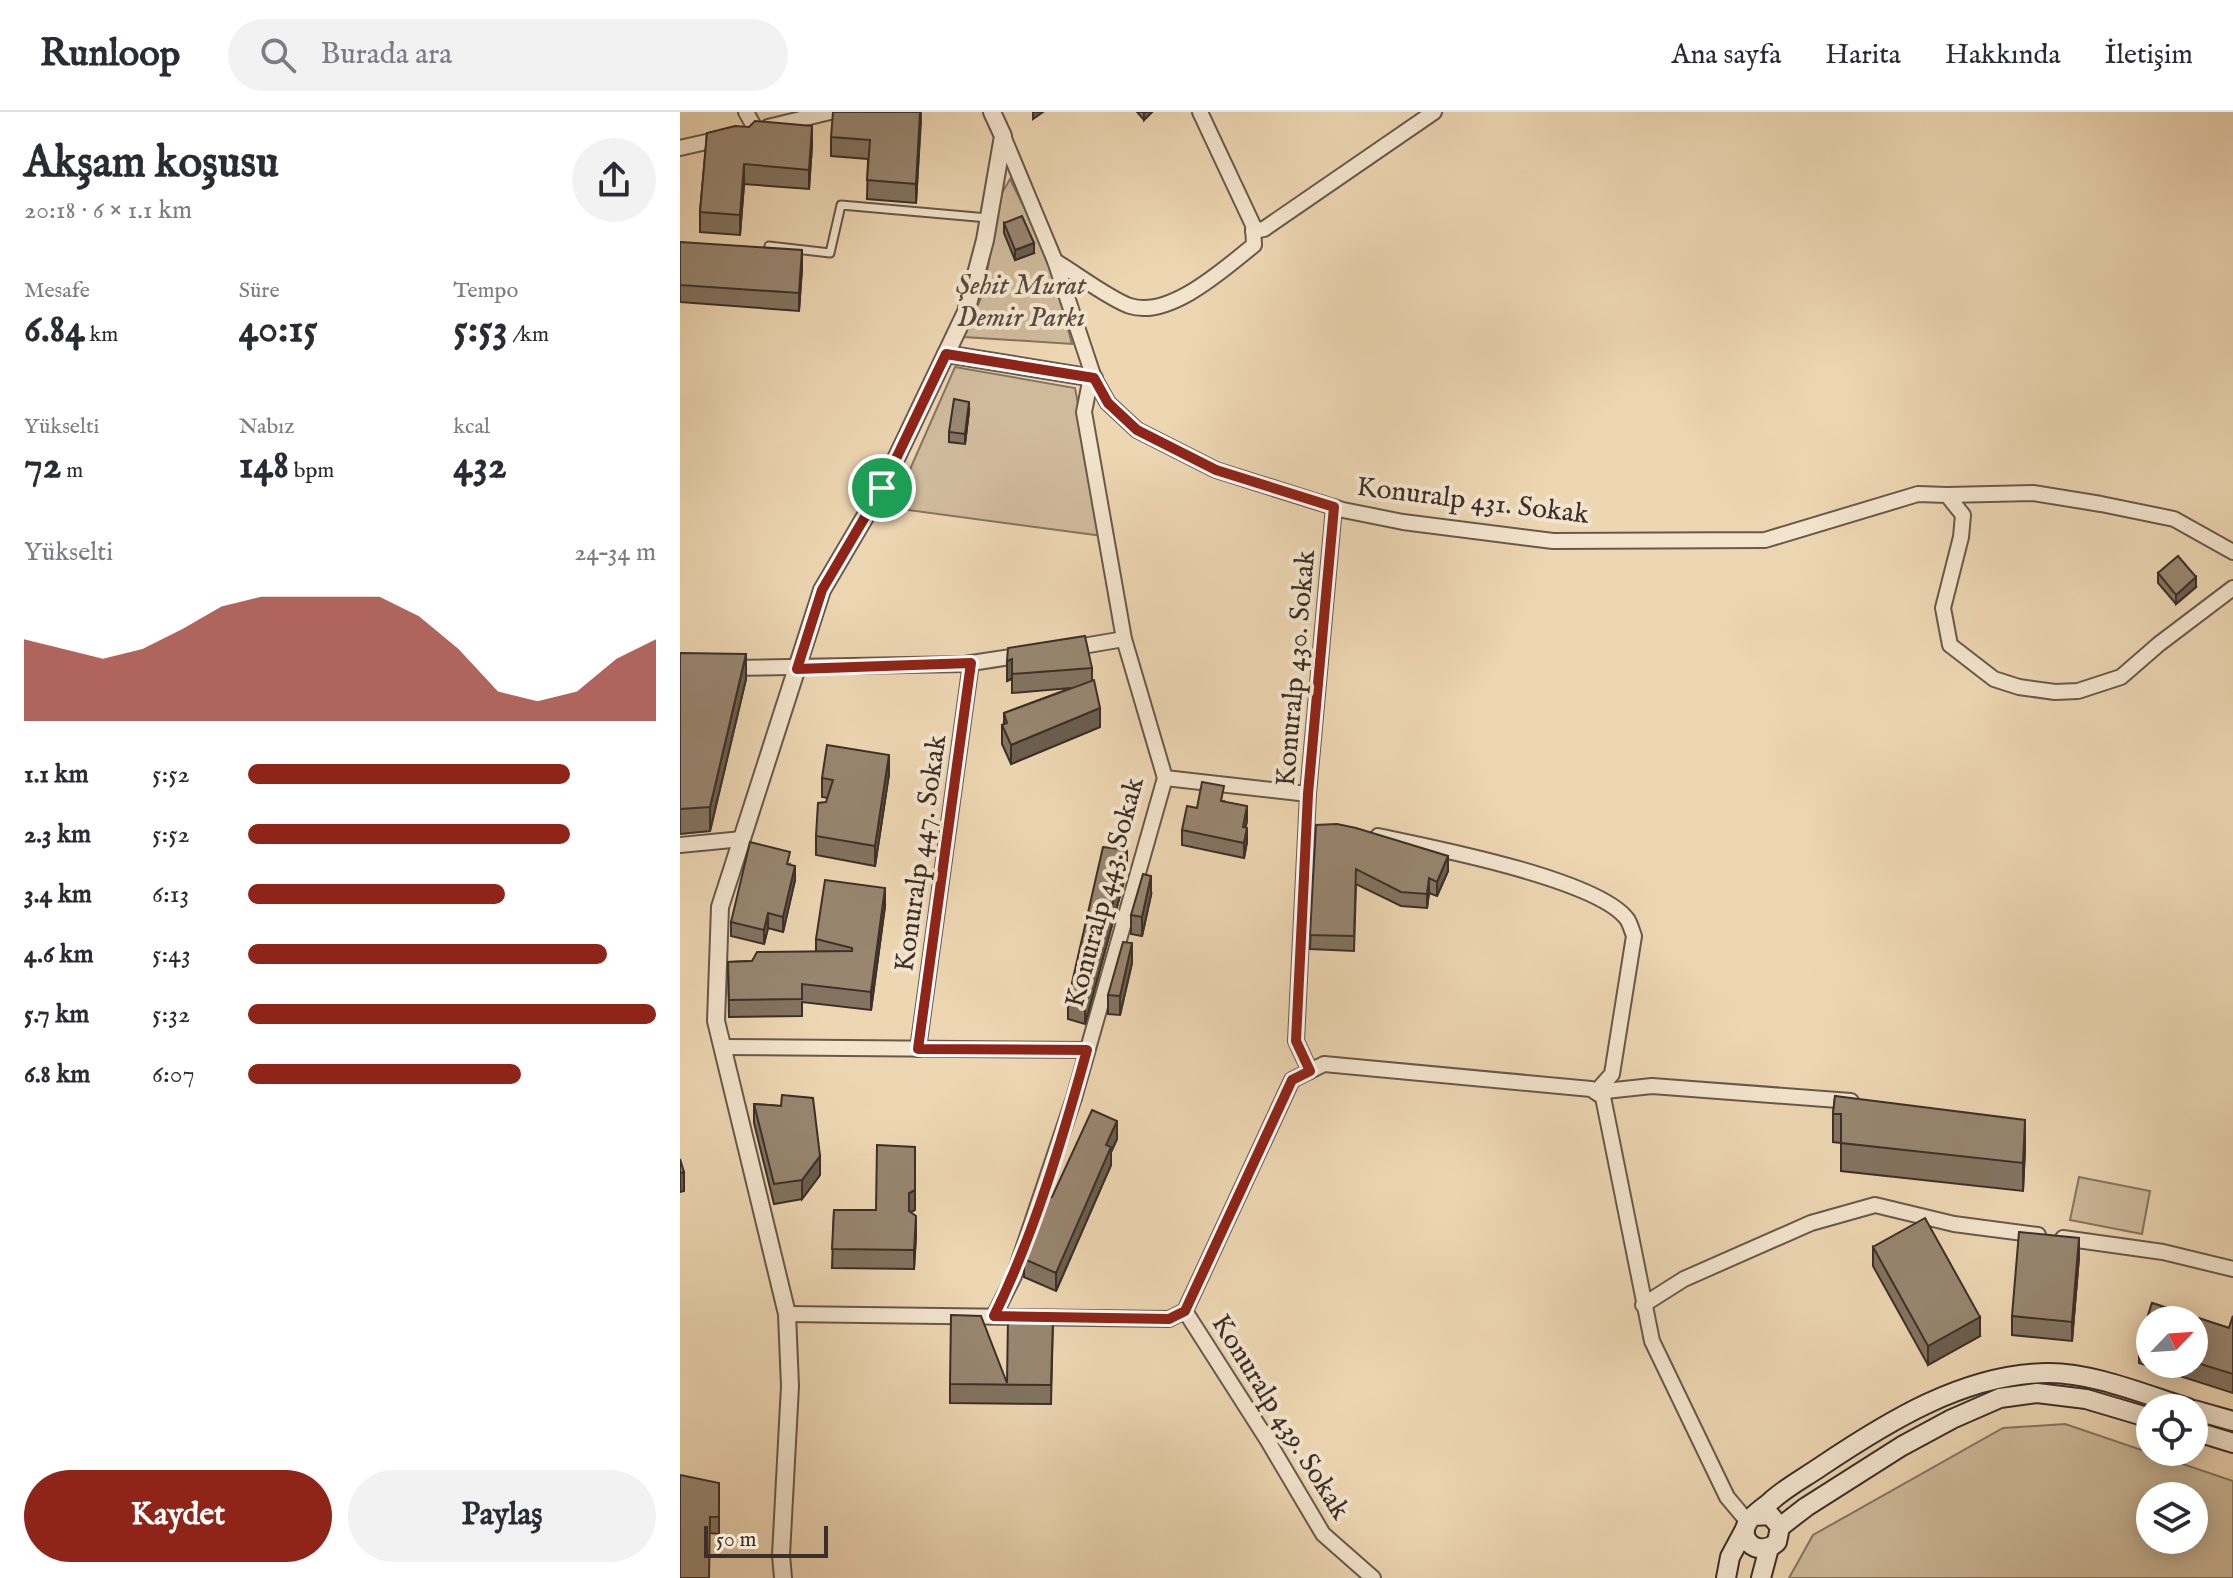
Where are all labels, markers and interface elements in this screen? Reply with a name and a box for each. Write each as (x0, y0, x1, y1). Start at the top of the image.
search box (228, 19, 788, 91)
text: Runloop (40, 31, 180, 79)
icon: search (256, 33, 300, 77)
text: Burada ara (320, 36, 452, 74)
text: Ana sayfa (1672, 38, 1781, 73)
text: Harita (1825, 38, 1901, 73)
text: Hakkında (1945, 38, 2061, 73)
text: İletişim (2105, 38, 2193, 73)
text: Akşam koşusu (24, 136, 279, 192)
button: share (572, 138, 656, 222)
text: 20:18 · 6 × 1.1 km (24, 194, 192, 227)
park label: Şehit Murat Demir Parkı (956, 269, 1087, 336)
text: Mesafe (24, 277, 90, 305)
text: Süre (239, 277, 280, 305)
text: Tempo (453, 277, 518, 305)
text: 6.84 (24, 305, 85, 356)
text: 40:15 (239, 305, 318, 356)
text: 5:53 (453, 305, 508, 356)
text: km (85, 321, 118, 349)
text: /km (508, 321, 549, 349)
text: Yükselti (24, 413, 99, 441)
text: Nabız (239, 413, 294, 441)
text: kcal (453, 413, 490, 441)
text: 72 (24, 441, 61, 492)
text: 148 (239, 441, 289, 492)
text: 432 (453, 441, 507, 492)
pin (848, 454, 916, 522)
text: m (61, 457, 83, 485)
text: bpm (289, 457, 334, 485)
icon: arrive (860, 466, 904, 510)
street label: Konuralp 431. Sokak (1355, 470, 1592, 533)
text: Yükselti (24, 536, 113, 569)
text: 24–34 m (574, 536, 656, 569)
street label: Konuralp 430. Sokak (1269, 548, 1324, 788)
street label: Konuralp 447. Sokak (888, 732, 956, 974)
text: 1.1 km (24, 758, 89, 791)
text: 5:52 (152, 758, 190, 791)
street label: Konuralp 443. Sokak (1058, 773, 1153, 1012)
text: 2.3 km (24, 818, 91, 851)
text: 5:52 (152, 818, 190, 851)
text: 3.4 km (24, 878, 92, 911)
text: 6:13 (152, 878, 189, 911)
text: 4.6 km (24, 938, 94, 971)
text: 5:43 (152, 938, 191, 971)
text: 5.7 km (24, 998, 89, 1031)
text: 5:32 (152, 998, 190, 1031)
text: 6.8 km (24, 1058, 90, 1091)
text: 6:07 (152, 1058, 195, 1091)
north arrow (2136, 1306, 2208, 1378)
map controls (2136, 1306, 2208, 1554)
street label: Konuralp 439. Sokak (1203, 1308, 1358, 1527)
button: locate (2136, 1394, 2208, 1466)
button: Kaydet (24, 1470, 332, 1562)
button: Paylaş (348, 1470, 656, 1562)
button: layers (2136, 1482, 2208, 1554)
scale bar (704, 1522, 828, 1558)
text: 50 m (716, 1526, 757, 1554)

